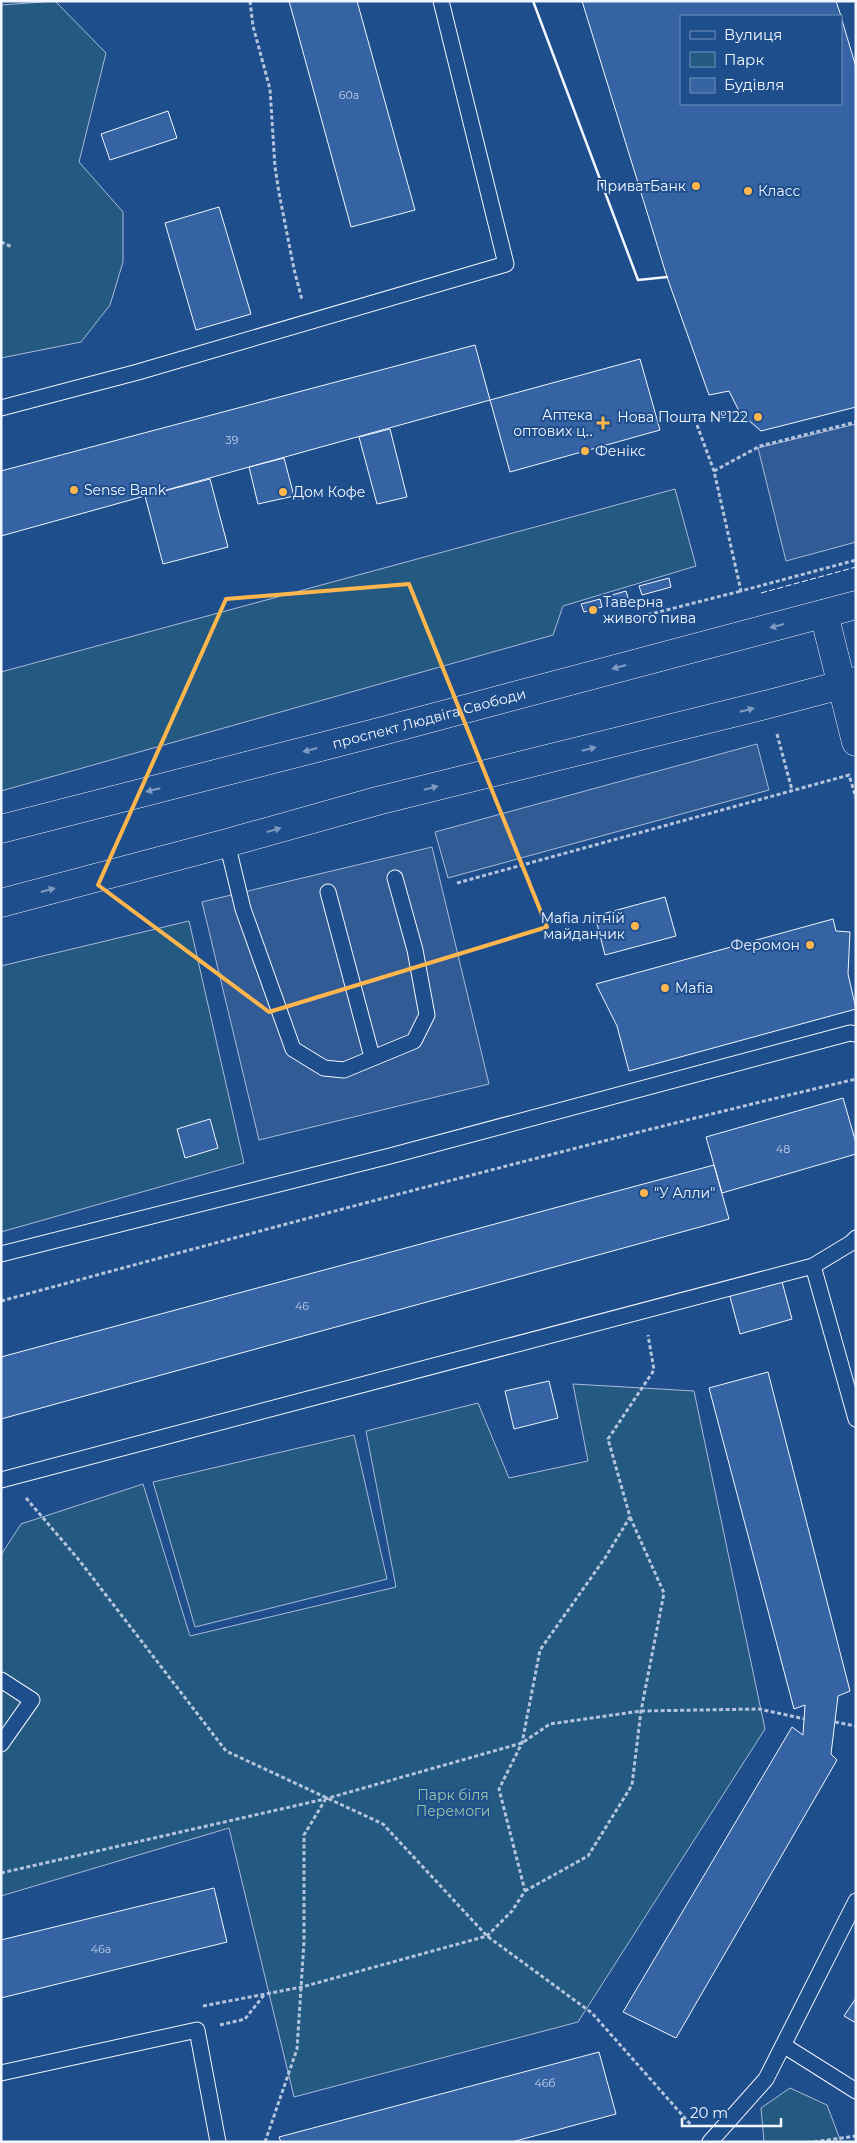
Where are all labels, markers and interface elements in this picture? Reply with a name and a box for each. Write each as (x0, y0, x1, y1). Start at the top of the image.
legend (680, 15, 842, 105)
text: Вулиця (724, 25, 782, 44)
text: Парк (724, 50, 764, 69)
text: Будівля (724, 75, 784, 94)
house number: 60а (339, 88, 359, 102)
place label: ПриватБанк (596, 177, 686, 195)
marker: ПриватБанк (690, 180, 702, 192)
place label: Класс (758, 182, 800, 200)
marker: Класс (742, 185, 754, 197)
place label: Аптека оптових ц‥ (513, 406, 593, 440)
place label: Нова Пошта №122 (617, 408, 748, 426)
marker: Нова Пошта №122 (752, 411, 764, 423)
marker: Аптека оптових ц‥ (597, 417, 609, 429)
house number: 39 (226, 433, 239, 447)
place label: Фенікс (595, 442, 646, 460)
marker: Фенікс (579, 445, 591, 457)
place label: Sense Bank (84, 481, 167, 499)
place label: Дом Кофе (293, 483, 366, 501)
marker: Sense Bank (68, 484, 80, 496)
marker: Дом Кофе (277, 486, 289, 498)
place label: Таверна живого пива (603, 593, 696, 627)
marker: Таверна живого пива (587, 604, 599, 616)
one-way arrow (769, 623, 784, 631)
one-way arrow (612, 663, 627, 671)
street label: проспект Людвіга Свободи (330, 684, 528, 753)
one-way arrow (739, 706, 754, 714)
one-way arrow (581, 745, 596, 753)
one-way arrow (303, 746, 318, 754)
one-way arrow (424, 784, 439, 792)
one-way arrow (145, 787, 160, 795)
one-way arrow (267, 826, 282, 834)
one-way arrow (41, 886, 56, 894)
place label: Mafia літній майданчик (541, 909, 625, 943)
marker: Mafia літній майданчик (629, 920, 641, 932)
place label: Феромон (731, 936, 800, 954)
marker: Феромон (804, 939, 816, 951)
place label: Mafia (675, 979, 713, 997)
marker: Mafia (659, 982, 671, 994)
house number: 48 (776, 1142, 790, 1156)
place label: "У Алли" (654, 1184, 715, 1202)
marker: "У Алли" (638, 1187, 650, 1199)
house number: 46 (295, 1299, 309, 1313)
park label: Парк біля Перемоги (416, 1786, 490, 1820)
house number: 46а (91, 1942, 111, 1956)
house number: 46б (534, 2076, 556, 2090)
scale bar (682, 2096, 781, 2128)
text: 20 m (690, 2103, 728, 2122)

